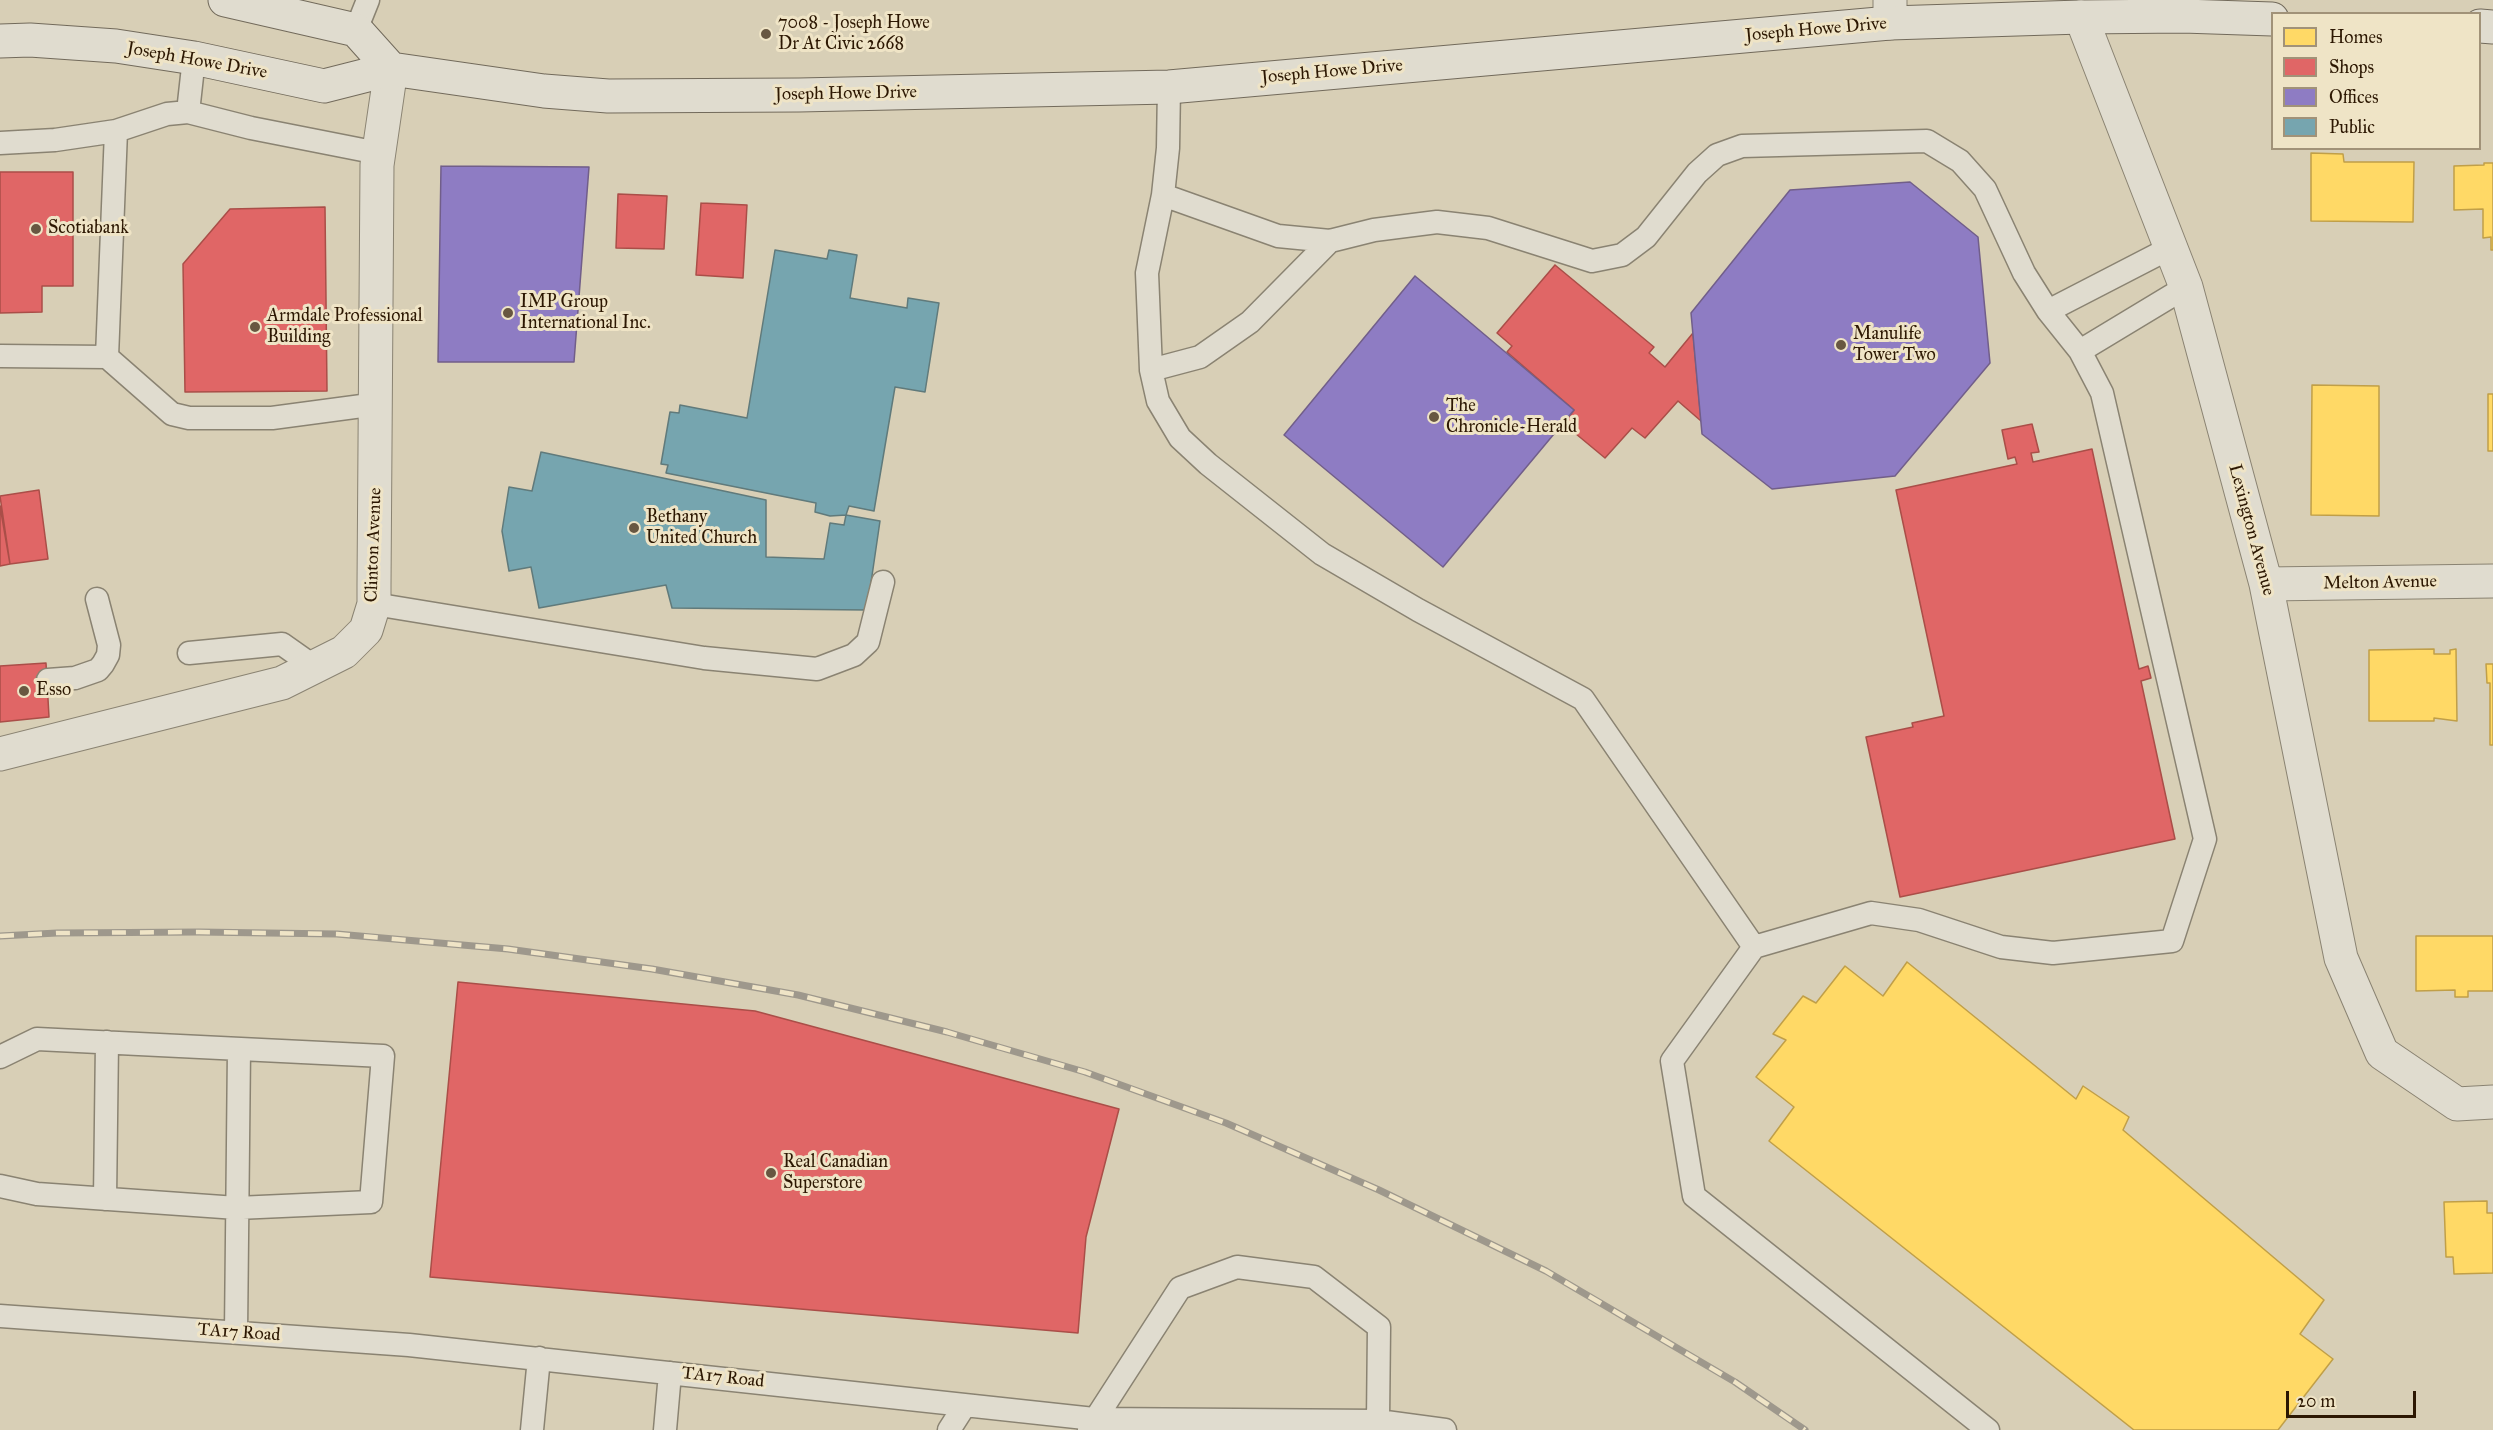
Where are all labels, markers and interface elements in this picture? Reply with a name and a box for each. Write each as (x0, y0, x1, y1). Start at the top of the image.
legend (2271, 12, 2481, 150)
place label: 7008 - Joseph Howe Dr At Civic 2668 (778, 13, 930, 56)
street label: Joseph Howe Drive (1744, 13, 1888, 47)
text: Homes (2329, 26, 2383, 48)
marker: 7008 - Joseph Howe Dr At Civic 2668 (759, 27, 773, 41)
street label: Joseph Howe Drive (125, 38, 269, 84)
street label: Joseph Howe Drive (1260, 55, 1404, 89)
text: Shops (2329, 56, 2374, 78)
street label: Joseph Howe Drive (775, 82, 917, 106)
text: Offices (2329, 86, 2379, 108)
text: Public (2329, 116, 2375, 138)
place label: Scotiabank (48, 218, 129, 240)
marker: Scotiabank (29, 222, 43, 236)
place label: IMP Group International Inc. (520, 292, 651, 334)
place label: Armdale Professional Building (267, 306, 423, 348)
marker: IMP Group International Inc. (501, 306, 515, 320)
marker: Armdale Professional Building (248, 320, 262, 334)
place label: Manulife Tower Two (1853, 324, 1936, 366)
marker: Manulife Tower Two (1834, 338, 1848, 352)
place label: The Chronicle-Herald (1446, 396, 1577, 438)
marker: The Chronicle-Herald (1427, 410, 1441, 424)
street label: Lexington Avenue (2223, 462, 2279, 598)
street label: Clinton Avenue (361, 487, 387, 603)
place label: Bethany United Church (646, 507, 757, 550)
marker: Bethany United Church (627, 521, 641, 535)
street label: Melton Avenue (2323, 571, 2437, 595)
place label: Esso (36, 680, 71, 702)
marker: Esso (17, 684, 31, 698)
place label: Real Canadian Superstore (783, 1152, 888, 1194)
marker: Real Canadian Superstore (764, 1166, 778, 1180)
street label: TA17 Road (197, 1319, 281, 1347)
street label: TA17 Road (681, 1363, 765, 1393)
scale bar (2289, 1379, 2420, 1417)
text: 20 m (2297, 1390, 2335, 1412)

